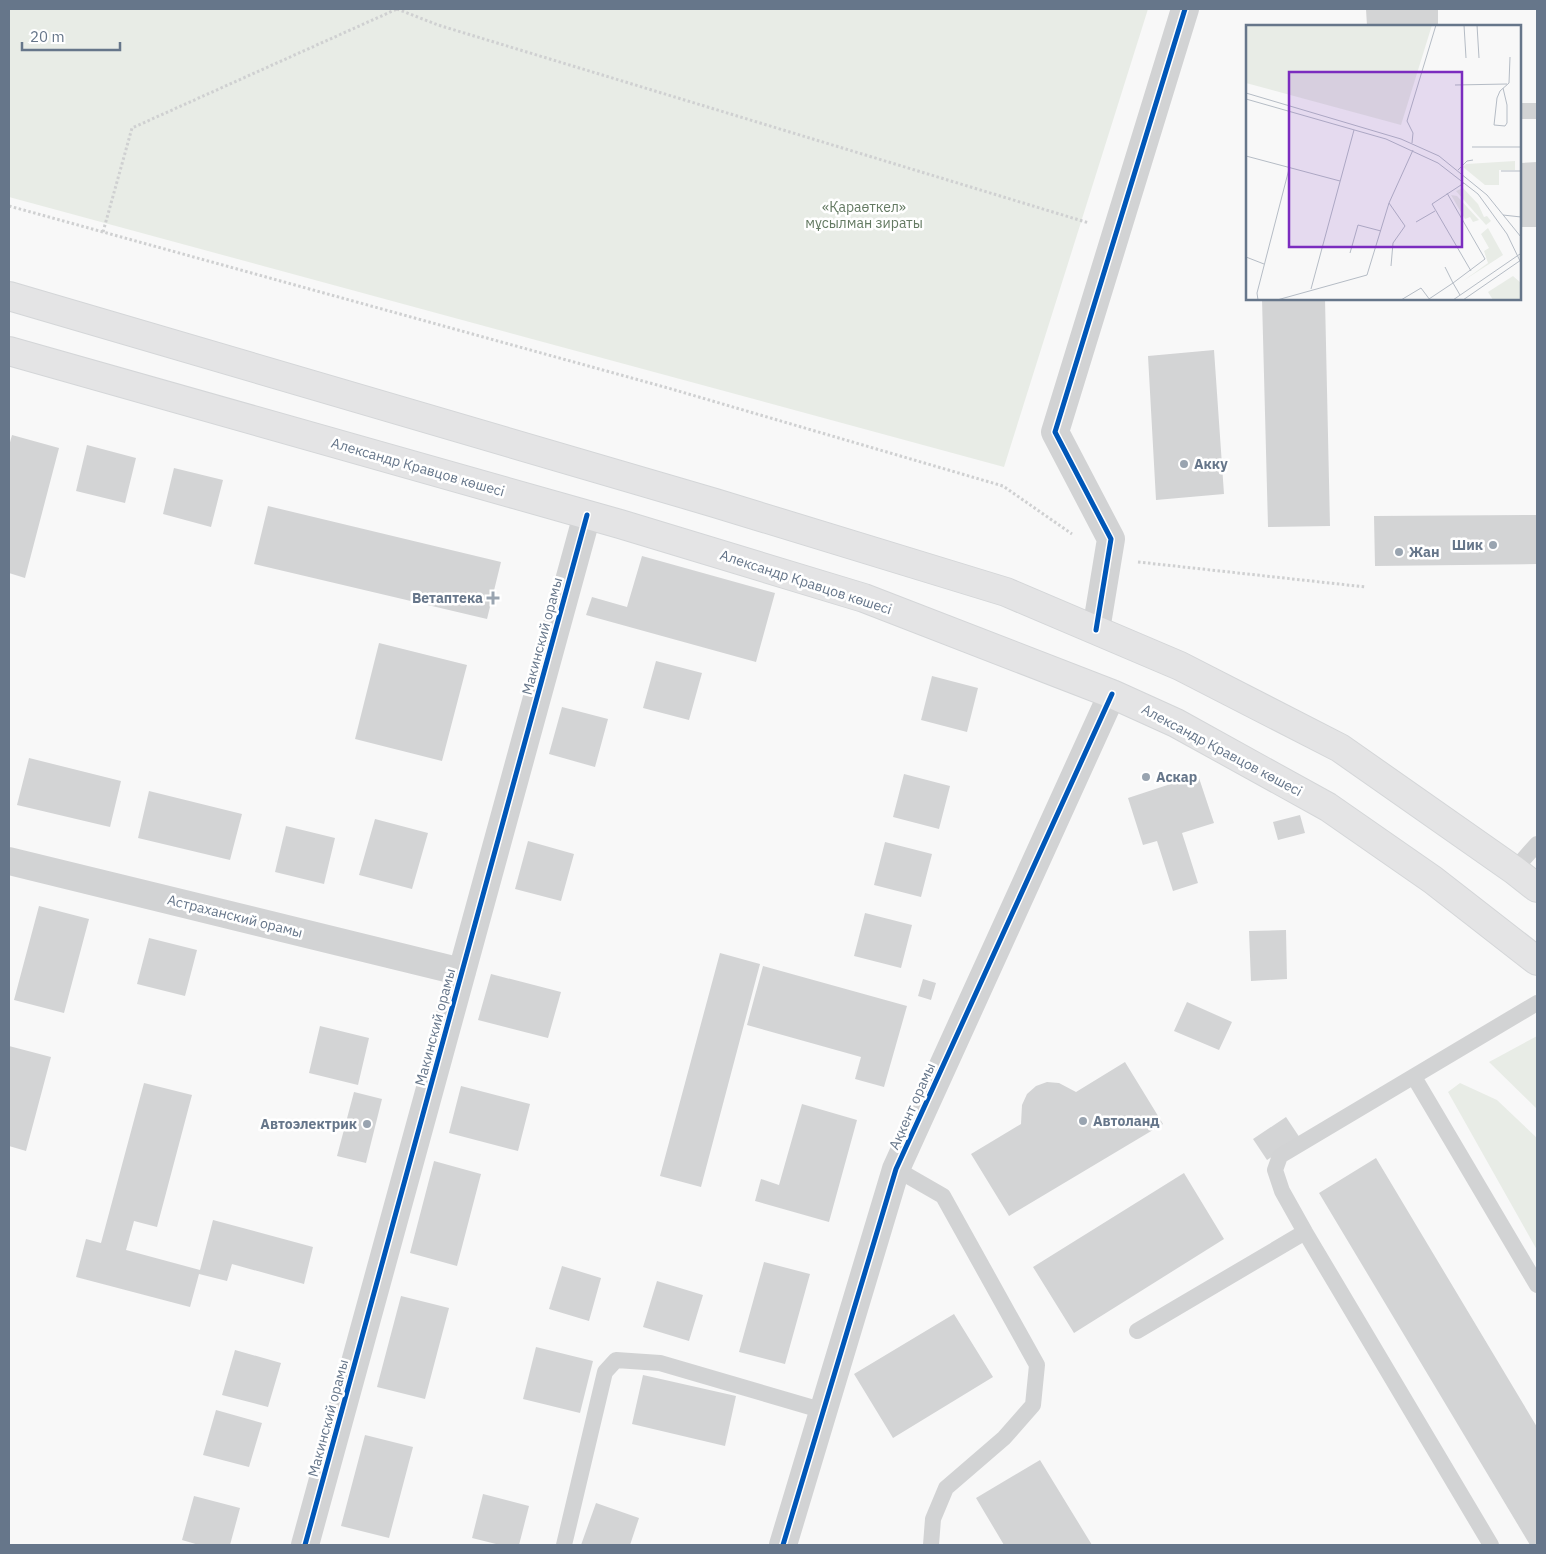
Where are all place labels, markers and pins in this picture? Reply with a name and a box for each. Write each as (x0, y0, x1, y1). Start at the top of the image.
place label: Акку (1194, 455, 1228, 473)
marker: Акку (1178, 458, 1190, 470)
place label: Шик (1452, 536, 1483, 554)
marker: Шик (1487, 539, 1499, 551)
place label: Жан (1409, 543, 1440, 561)
marker: Жан (1393, 546, 1405, 558)
place label: Ветаптека (412, 589, 483, 607)
marker: Ветаптека (487, 592, 499, 604)
place label: Аскар (1156, 768, 1197, 786)
marker: Аскар (1140, 771, 1152, 783)
place label: Автоланд (1093, 1112, 1160, 1130)
place label: Автоэлектрик (260, 1115, 357, 1133)
marker: Автоланд (1077, 1115, 1089, 1127)
marker: Автоэлектрик (361, 1118, 373, 1130)

